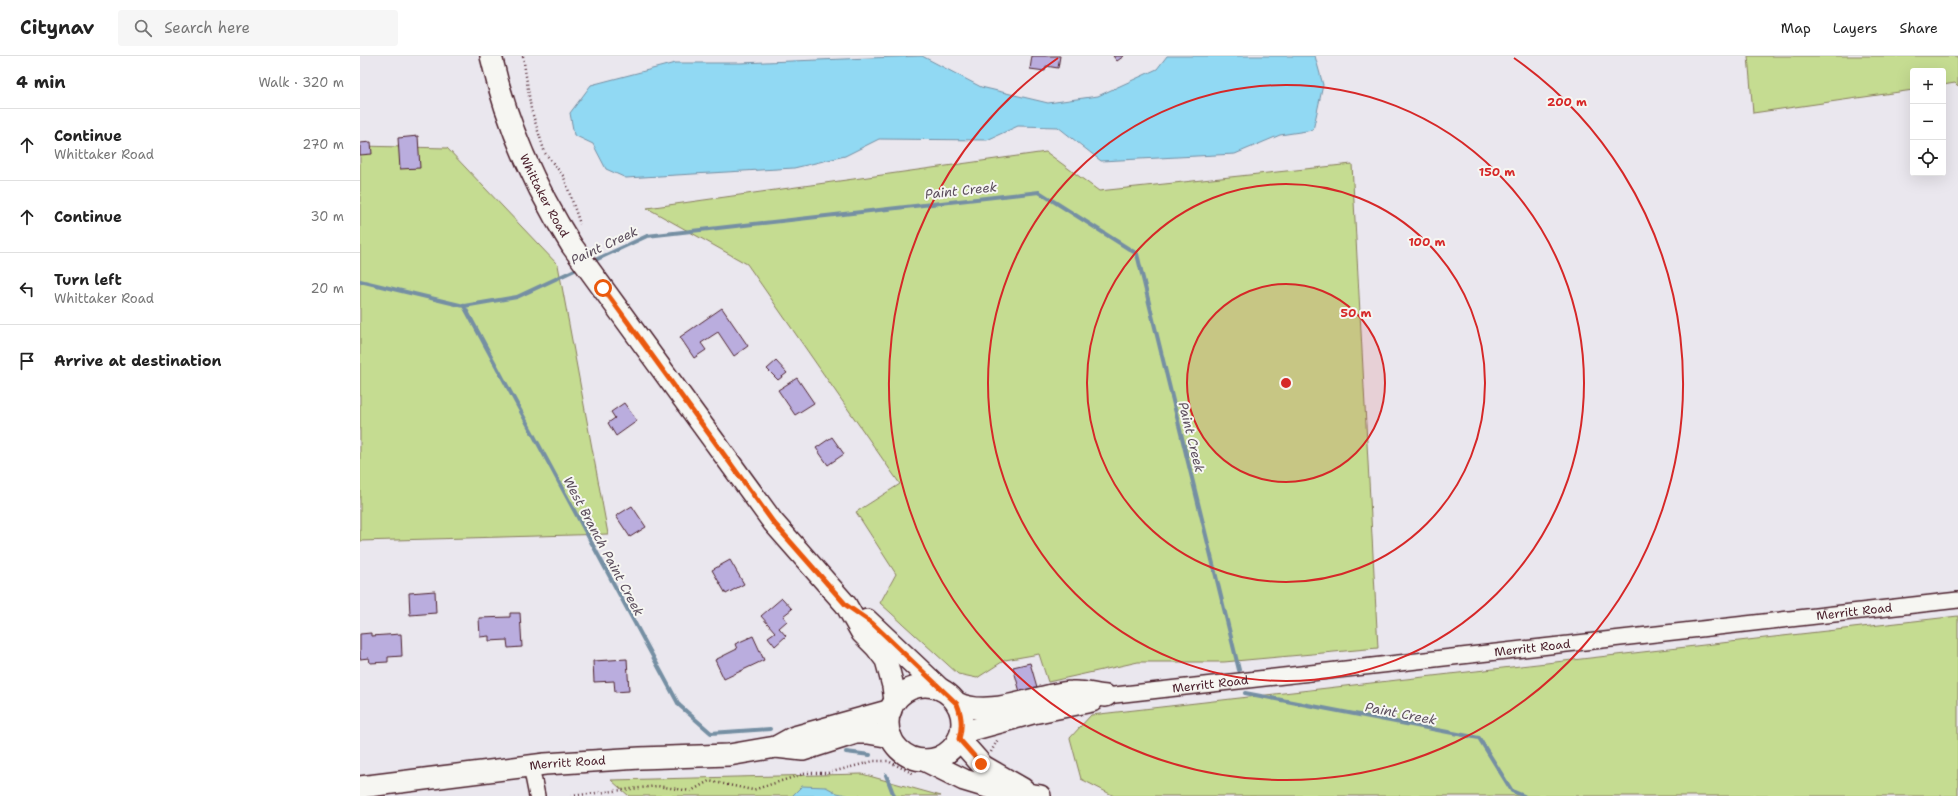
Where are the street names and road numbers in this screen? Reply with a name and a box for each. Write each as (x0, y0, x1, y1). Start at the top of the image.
street label: Whittaker Road (516, 151, 573, 241)
street label: Merritt Road (1815, 599, 1894, 624)
street label: Merritt Road (1493, 636, 1572, 660)
street label: Merritt Road (1171, 672, 1250, 696)
street label: Merritt Road (529, 752, 607, 774)

